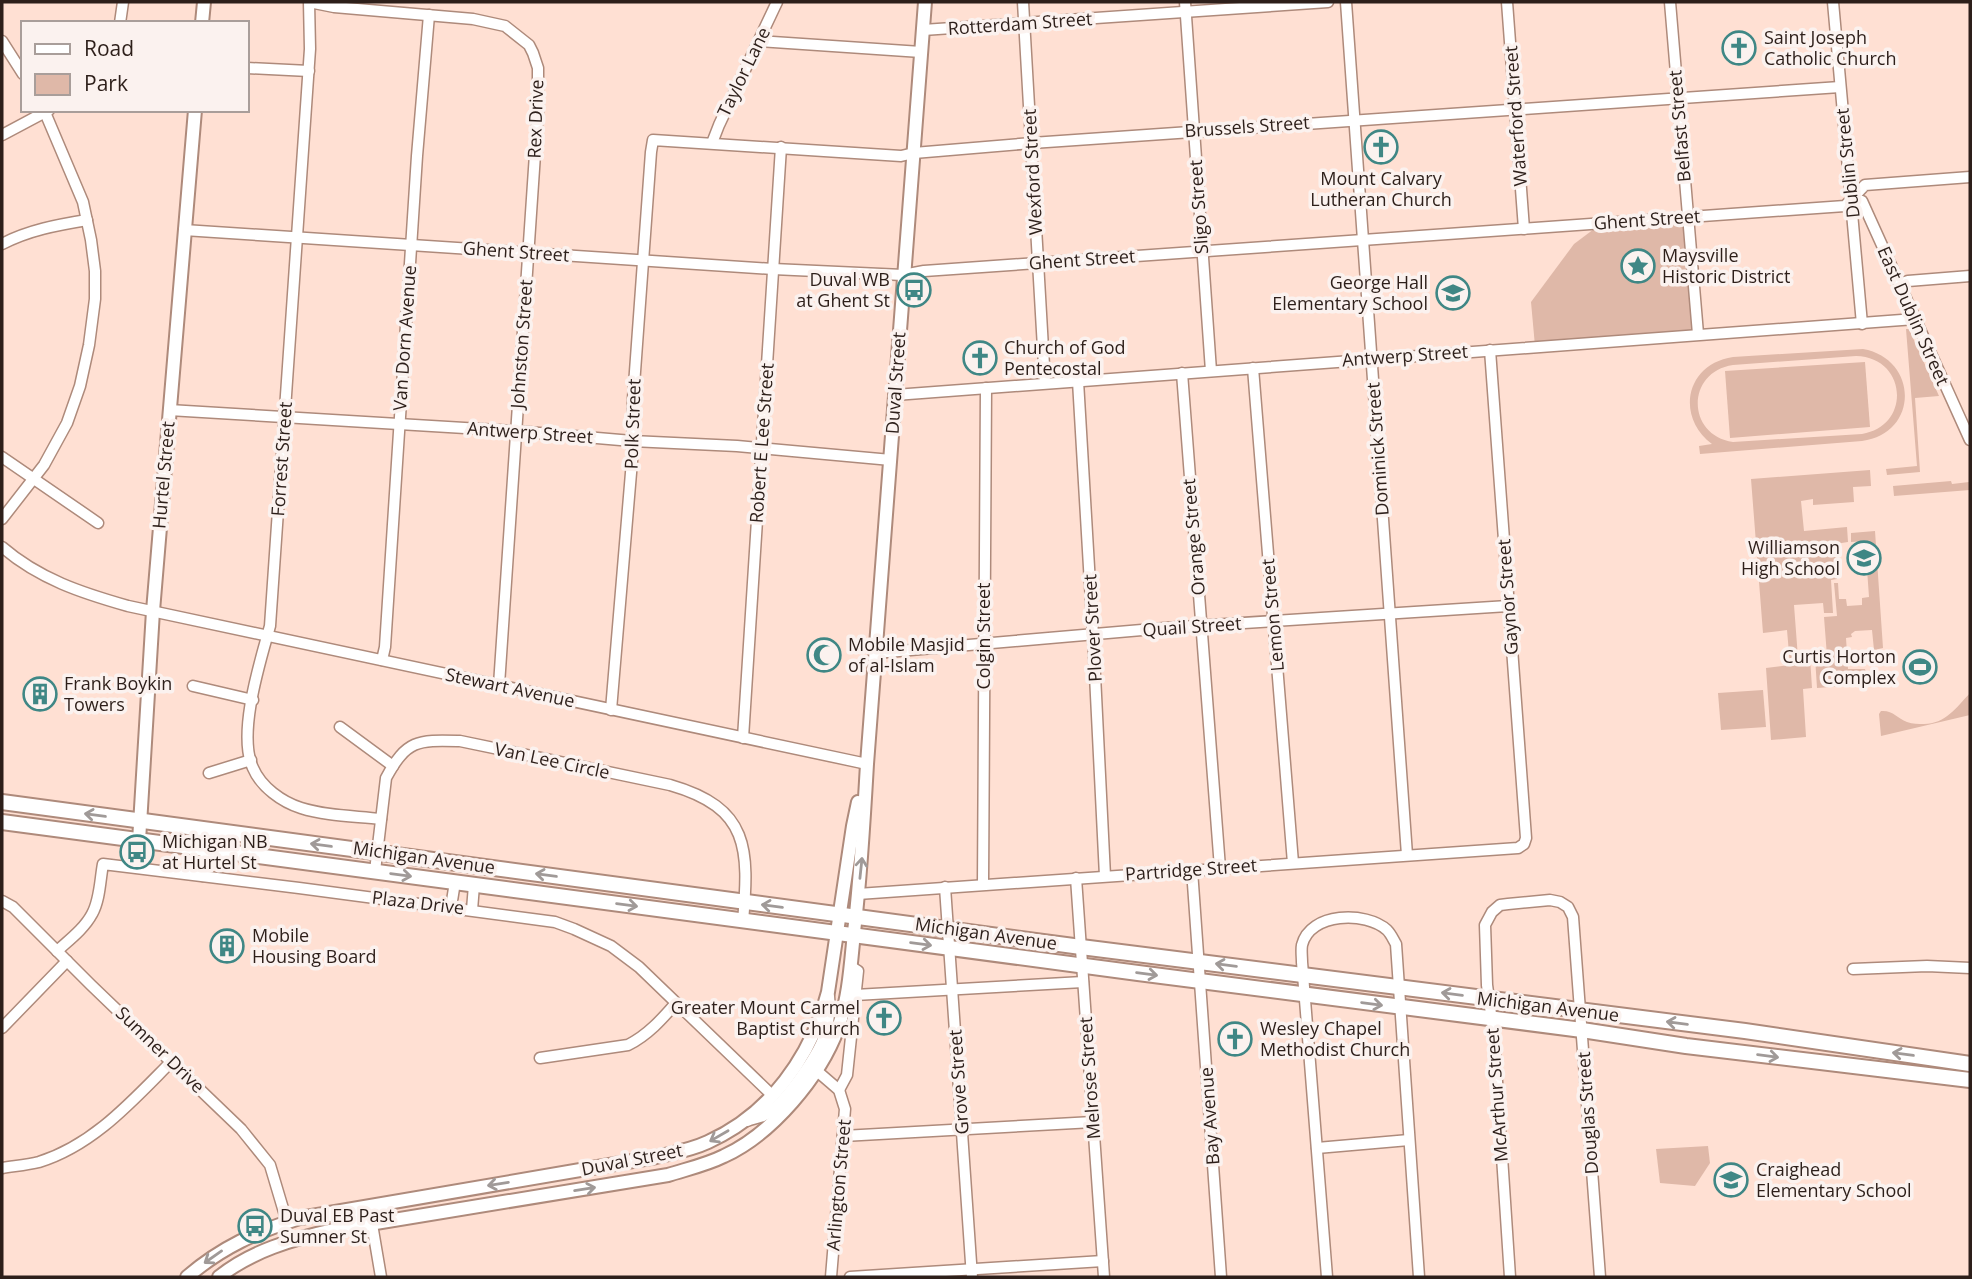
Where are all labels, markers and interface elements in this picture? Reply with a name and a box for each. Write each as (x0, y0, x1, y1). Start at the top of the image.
street label: Rotterdam Street (947, 6, 1093, 40)
legend (21, 21, 248, 112)
street label: Taylor Lane (711, 23, 775, 120)
place label: Saint Joseph Catholic Church (1764, 25, 1896, 70)
church icon: Saint Joseph Catholic Church (1720, 29, 1758, 67)
text: Road (84, 34, 134, 62)
street label: Waterford Street (1498, 45, 1532, 187)
text: Park (84, 69, 128, 97)
street label: Belfast Street (1662, 69, 1696, 183)
street label: Rex Drive (522, 79, 548, 159)
street label: Dublin Street (1829, 107, 1865, 219)
street label: Wexford Street (1017, 108, 1047, 236)
street label: Brussels Street (1184, 110, 1310, 142)
church icon: Mount Calvary Lutheran Church (1362, 128, 1400, 166)
street label: Sligo Street (1183, 159, 1213, 255)
place label: Mount Calvary Lutheran Church (1310, 166, 1452, 211)
street label: Ghent Street (1593, 203, 1701, 235)
street label: Ghent Street (462, 235, 570, 267)
street label: East Dublin Street (1872, 242, 1955, 389)
street label: Ghent Street (1028, 243, 1136, 275)
place label: Maysville Historic District (1662, 243, 1790, 288)
place icon: Maysville Historic District (1619, 247, 1657, 285)
street label: Van Dorn Avenue (387, 264, 421, 412)
place label: Duval WB at Ghent St (796, 267, 890, 312)
place label: George Hall Elementary School (1272, 270, 1428, 315)
bus stop icon: Duval WB at Ghent St (895, 271, 933, 309)
school or university icon: George Hall Elementary School (1434, 274, 1472, 312)
street label: Johnston Street (504, 278, 537, 411)
street label: Duval Street (879, 331, 911, 435)
place label: Church of God Pentecostal (1004, 335, 1126, 380)
church icon: Church of God Pentecostal (961, 339, 999, 377)
street label: Antwerp Street (1341, 339, 1469, 371)
street label: Robert E Lee Street (743, 362, 779, 524)
street label: Polk Street (618, 378, 646, 470)
street label: Dominick Street (1360, 382, 1394, 517)
street label: Forrest Street (265, 401, 297, 517)
street label: Antwerp Street (466, 416, 594, 448)
street label: Hurtel Street (146, 420, 180, 530)
street label: Orange Street (1176, 478, 1210, 597)
place label: Williamson High School (1741, 535, 1840, 580)
street label: Gaynor Street (1491, 538, 1523, 656)
school or university icon: Williamson High School (1845, 539, 1883, 577)
street label: Lemon Street (1255, 558, 1289, 672)
street label: Plover Street (1077, 574, 1107, 682)
street label: Colgin Street (971, 582, 995, 690)
street label: Quail Street (1142, 611, 1242, 641)
place label: Mobile Masjid of al-Islam (848, 632, 965, 677)
mosque icon: Mobile Masjid of al-Islam (805, 636, 843, 674)
place label: Curtis Horton Complex (1782, 644, 1897, 689)
sports icon: Curtis Horton Complex (1901, 648, 1939, 686)
street label: Stewart Avenue (443, 662, 577, 712)
place label: Frank Boykin Towers (64, 671, 172, 716)
building icon: Frank Boykin Towers (21, 675, 59, 713)
street label: Van Lee Circle (492, 736, 612, 784)
one-way arrow (84, 808, 107, 821)
place label: Michigan NB at Hurtel St (162, 829, 268, 874)
bus stop icon: Michigan NB at Hurtel St (118, 833, 156, 871)
street label: Michigan Avenue (352, 835, 497, 879)
one-way arrow (310, 838, 333, 851)
street label: Partridge Street (1124, 852, 1258, 886)
one-way arrow (854, 857, 867, 880)
one-way arrow (389, 868, 412, 881)
one-way arrow (535, 868, 558, 881)
street label: Plaza Drive (371, 884, 466, 920)
one-way arrow (615, 898, 637, 911)
one-way arrow (761, 899, 784, 912)
street label: Michigan Avenue (914, 911, 1059, 955)
place label: Mobile Housing Board (252, 923, 377, 968)
building icon: Mobile Housing Board (208, 927, 246, 965)
one-way arrow (909, 937, 932, 950)
one-way arrow (1215, 959, 1238, 972)
one-way arrow (1135, 968, 1157, 981)
street label: Michigan Avenue (1476, 985, 1621, 1027)
one-way arrow (1441, 988, 1464, 1001)
place label: Greater Mount Carmel Baptist Church (671, 995, 860, 1040)
one-way arrow (1360, 997, 1383, 1010)
church icon: Greater Mount Carmel Baptist Church (865, 999, 903, 1037)
street label: Sumner Drive (111, 1001, 210, 1098)
street label: Melrose Street (1073, 1016, 1105, 1140)
place label: Wesley Chapel Methodist Church (1260, 1016, 1410, 1061)
one-way arrow (1667, 1016, 1689, 1029)
church icon: Wesley Chapel Methodist Church (1216, 1020, 1254, 1058)
street label: McArthur Street (1479, 1027, 1513, 1163)
street label: Grove Street (942, 1029, 974, 1135)
one-way arrow (1892, 1047, 1915, 1060)
one-way arrow (1756, 1049, 1779, 1062)
street label: Douglas Street (1571, 1051, 1603, 1175)
street label: Bay Avenue (1194, 1066, 1224, 1166)
street label: Arlington Street (820, 1118, 856, 1252)
one-way arrow (710, 1129, 730, 1143)
street label: Duval Street (579, 1137, 684, 1181)
place label: Craighead Elementary School (1756, 1157, 1912, 1202)
school or university icon: Craighead Elementary School (1712, 1161, 1750, 1199)
one-way arrow (487, 1178, 510, 1191)
one-way arrow (573, 1182, 596, 1195)
place label: Duval EB Past Sumner St (280, 1203, 394, 1248)
bus stop icon: Duval EB Past Sumner St (236, 1207, 274, 1245)
one-way arrow (204, 1250, 223, 1264)

